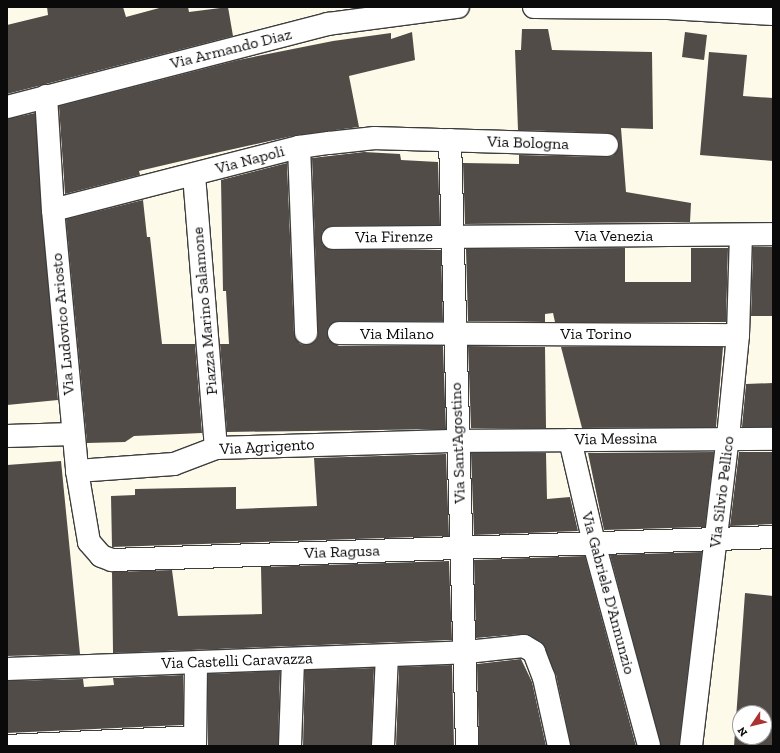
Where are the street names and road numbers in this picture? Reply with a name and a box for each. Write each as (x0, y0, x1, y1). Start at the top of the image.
street label: Via Armando Diaz (168, 25, 294, 73)
street label: Via Bologna (487, 132, 569, 154)
street label: Via Napoli (213, 142, 287, 178)
street label: Piazza Marino Salamone (188, 226, 222, 396)
street label: Via Venezia (574, 226, 654, 246)
street label: Via Firenze (355, 227, 433, 247)
street label: Via Ludovico Ariosto (47, 252, 79, 396)
street label: Via Milano (360, 324, 434, 344)
street label: Via Torino (560, 324, 632, 344)
street label: Via Sant'Agostino (446, 382, 470, 504)
street label: Via Messina (575, 429, 657, 449)
street label: Via Agrigento (219, 435, 315, 459)
street label: Via Silvio Pellico (706, 435, 738, 549)
street label: Via Gabriele D'Annunzio (577, 510, 639, 676)
street label: Via Ragusa (304, 541, 380, 563)
street label: Via Castelli Caravazza (161, 649, 313, 673)

